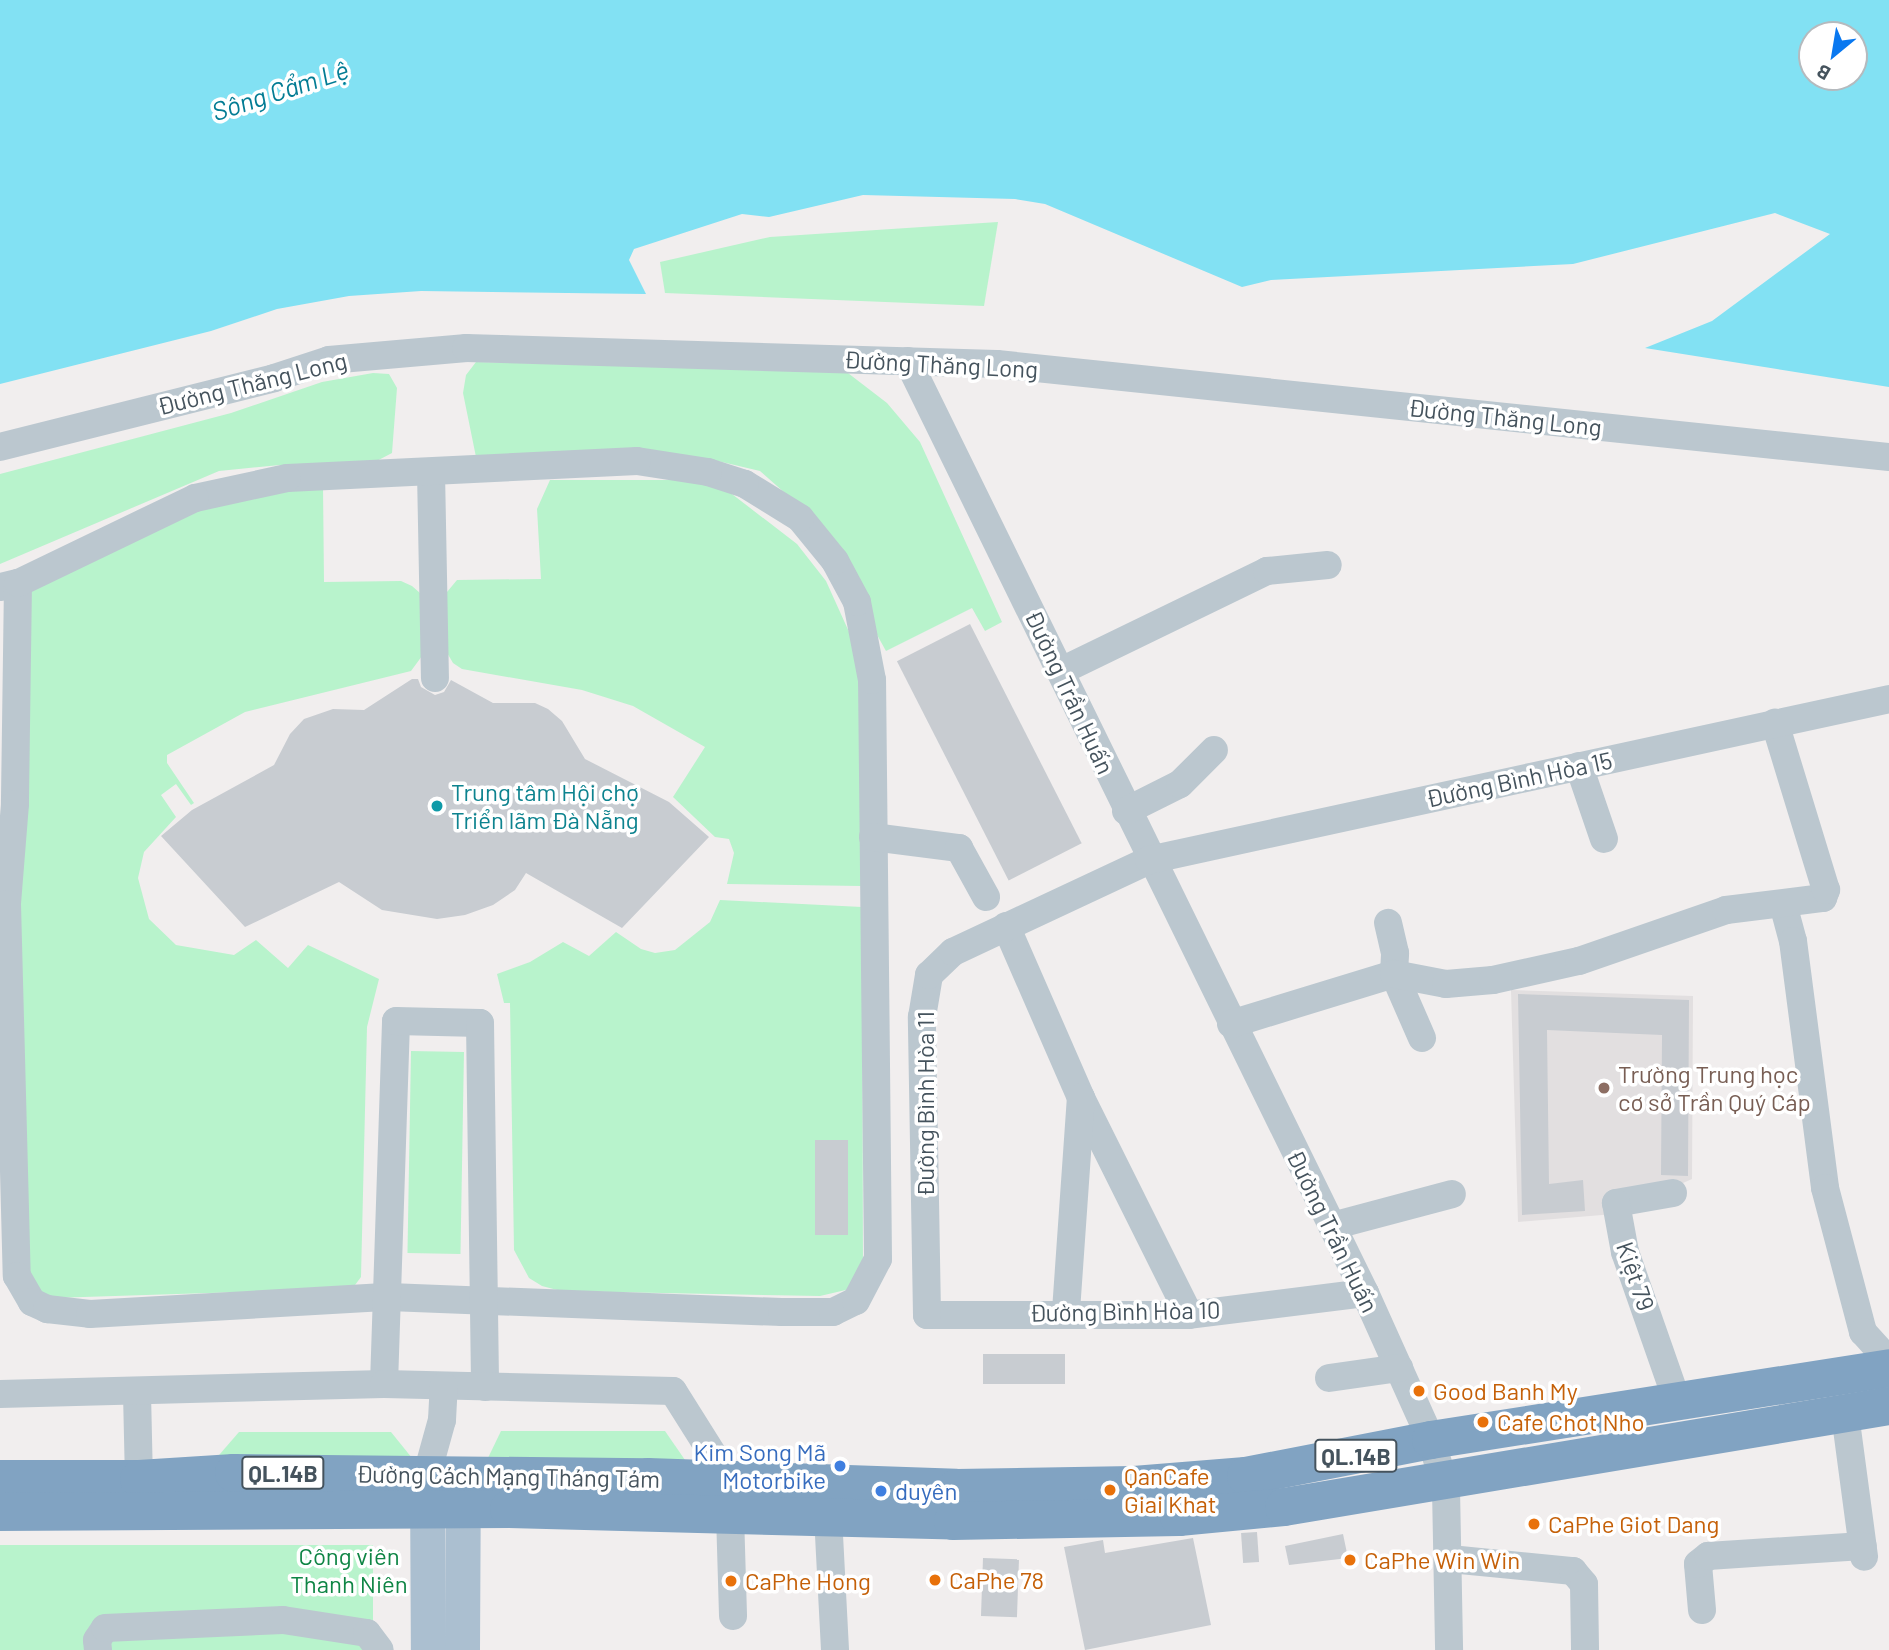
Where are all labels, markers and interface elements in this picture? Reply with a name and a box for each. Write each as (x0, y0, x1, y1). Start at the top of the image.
north arrow (1798, 21, 1868, 91)
water label: Sông Cẩm Lệ (208, 53, 352, 127)
text: B (1812, 60, 1834, 86)
street label: Đường Thăng Long (843, 345, 1039, 383)
street label: Đường Thăng Long (154, 346, 350, 420)
street label: Đường Thăng Long (1407, 393, 1603, 441)
street label: Đường Trần Huấn (1020, 606, 1120, 778)
street label: Đường Bình Hòa 15 (1423, 745, 1615, 813)
place label: Trung tâm Hội chợ Triển lãm Đà Nẵng (451, 778, 639, 834)
marker: Trung tâm Hội chợ Triển lãm Đà Nẵng (429, 798, 445, 814)
street label: Đường Bình Hòa 11 (911, 1011, 939, 1197)
place label: Trường Trung học cơ sở Trần Quý Cáp (1618, 1060, 1811, 1116)
marker: Trường Trung học cơ sở Trần Quý Cáp (1596, 1080, 1612, 1096)
street label: Đường Trần Huấn (1281, 1145, 1385, 1317)
street label: Kiệt 79 (1611, 1238, 1661, 1314)
street label: Đường Bình Hòa 10 (1029, 1295, 1221, 1327)
place label: Good Banh My (1433, 1377, 1578, 1405)
marker: Good Banh My (1411, 1383, 1427, 1399)
place label: Cafe Chot Nho (1497, 1408, 1644, 1436)
marker: Cafe Chot Nho (1475, 1414, 1491, 1430)
road number: QL.14B (1314, 1436, 1398, 1476)
place label: Kim Song Mã Motorbike (693, 1438, 826, 1494)
road number: QL.14B (241, 1454, 325, 1492)
marker: Kim Song Mã Motorbike (832, 1458, 848, 1474)
street label: Đường Cách Mạng Tháng Tám (356, 1459, 660, 1493)
place label: QanCafe Giai Khat (1124, 1462, 1217, 1518)
place label: duyên (895, 1477, 957, 1505)
marker: QanCafe Giai Khat (1102, 1482, 1118, 1498)
marker: duyên (873, 1483, 889, 1499)
place label: CaPhe Giot Dang (1548, 1510, 1719, 1538)
marker: CaPhe Giot Dang (1526, 1516, 1542, 1532)
park label: Công viên Thanh Niên (290, 1542, 408, 1598)
place label: CaPhe Win Win (1364, 1546, 1520, 1574)
marker: CaPhe Win Win (1342, 1552, 1358, 1568)
place label: CaPhe 78 (949, 1566, 1044, 1594)
place label: CaPhe Hong (745, 1567, 871, 1595)
marker: CaPhe 78 (927, 1572, 943, 1588)
marker: CaPhe Hong (723, 1573, 739, 1589)

